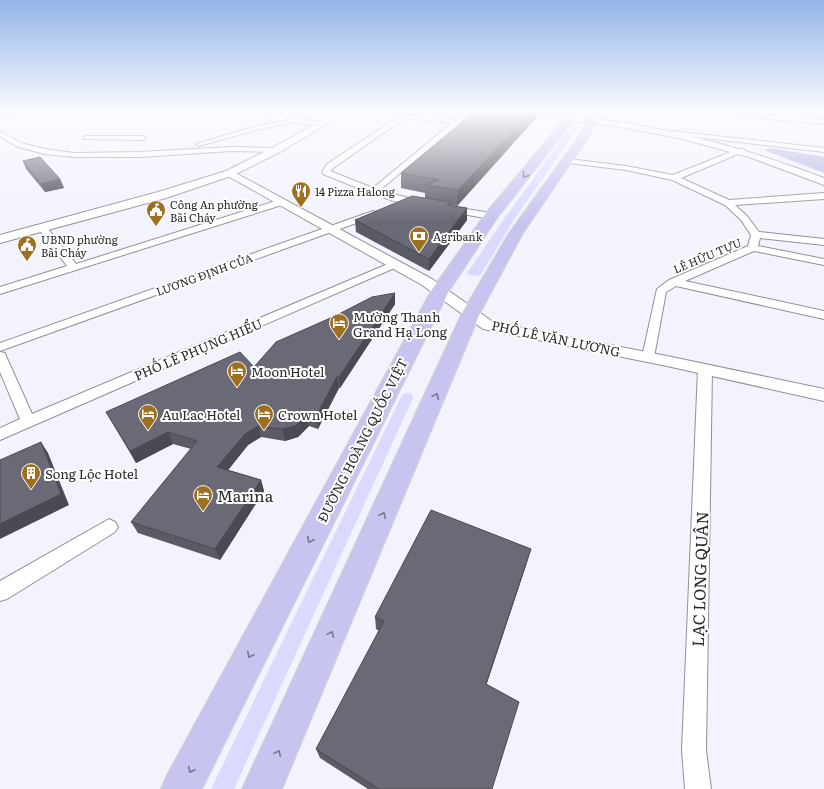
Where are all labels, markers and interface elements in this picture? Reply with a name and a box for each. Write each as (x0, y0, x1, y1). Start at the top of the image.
one-way arrow (522, 171, 529, 178)
restaurant icon: 14 Pizza Halong (290, 180, 312, 208)
place label: 14 Pizza Halong (315, 183, 396, 199)
place label: Công An phường Bãi Cháy (170, 196, 259, 225)
public building icon: Công An phường Bãi Cháy (145, 199, 167, 227)
bank icon: Agribank (408, 225, 430, 253)
place label: Agribank (433, 228, 483, 244)
place label: UBND phường Bãi Cháy (41, 231, 119, 260)
street label: LÊ HỮU TỰU (670, 233, 744, 277)
public building icon: UBND phường Bãi Cháy (16, 234, 38, 262)
street label: LƯƠNG ĐỊNH CỦA (153, 249, 255, 299)
place label: Mường Thanh Grand Hạ Long (353, 307, 448, 341)
street label: PHỐ LÊ PHỤNG HIỂU (131, 312, 265, 385)
hotel icon: Mường Thanh Grand Hạ Long (328, 312, 350, 340)
street label: PHỐ LÊ VĂN LƯƠNG (490, 314, 623, 361)
street label: ĐƯỜNG HOÀNG QUỐC VIỆT (311, 354, 412, 525)
hotel icon: Moon Hotel (226, 360, 248, 388)
place label: Moon Hotel (251, 362, 325, 381)
one-way arrow (431, 393, 439, 400)
hotel icon: Au Lac Hotel (137, 403, 159, 431)
hotel icon: Crown Hotel (253, 403, 275, 431)
place label: Au Lac Hotel (162, 405, 241, 424)
place label: Crown Hotel (278, 405, 358, 424)
building icon: Song Lộc Hotel (20, 462, 42, 490)
place label: Song Lộc Hotel (45, 464, 139, 483)
place label: Marina (217, 483, 274, 507)
hotel icon: Marina (192, 484, 214, 512)
street label: LẠC LONG QUÂN (685, 511, 713, 647)
one-way arrow (378, 512, 386, 520)
one-way arrow (307, 535, 315, 543)
one-way arrow (326, 631, 334, 638)
one-way arrow (248, 651, 255, 658)
one-way arrow (273, 750, 281, 758)
one-way arrow (188, 766, 195, 774)

